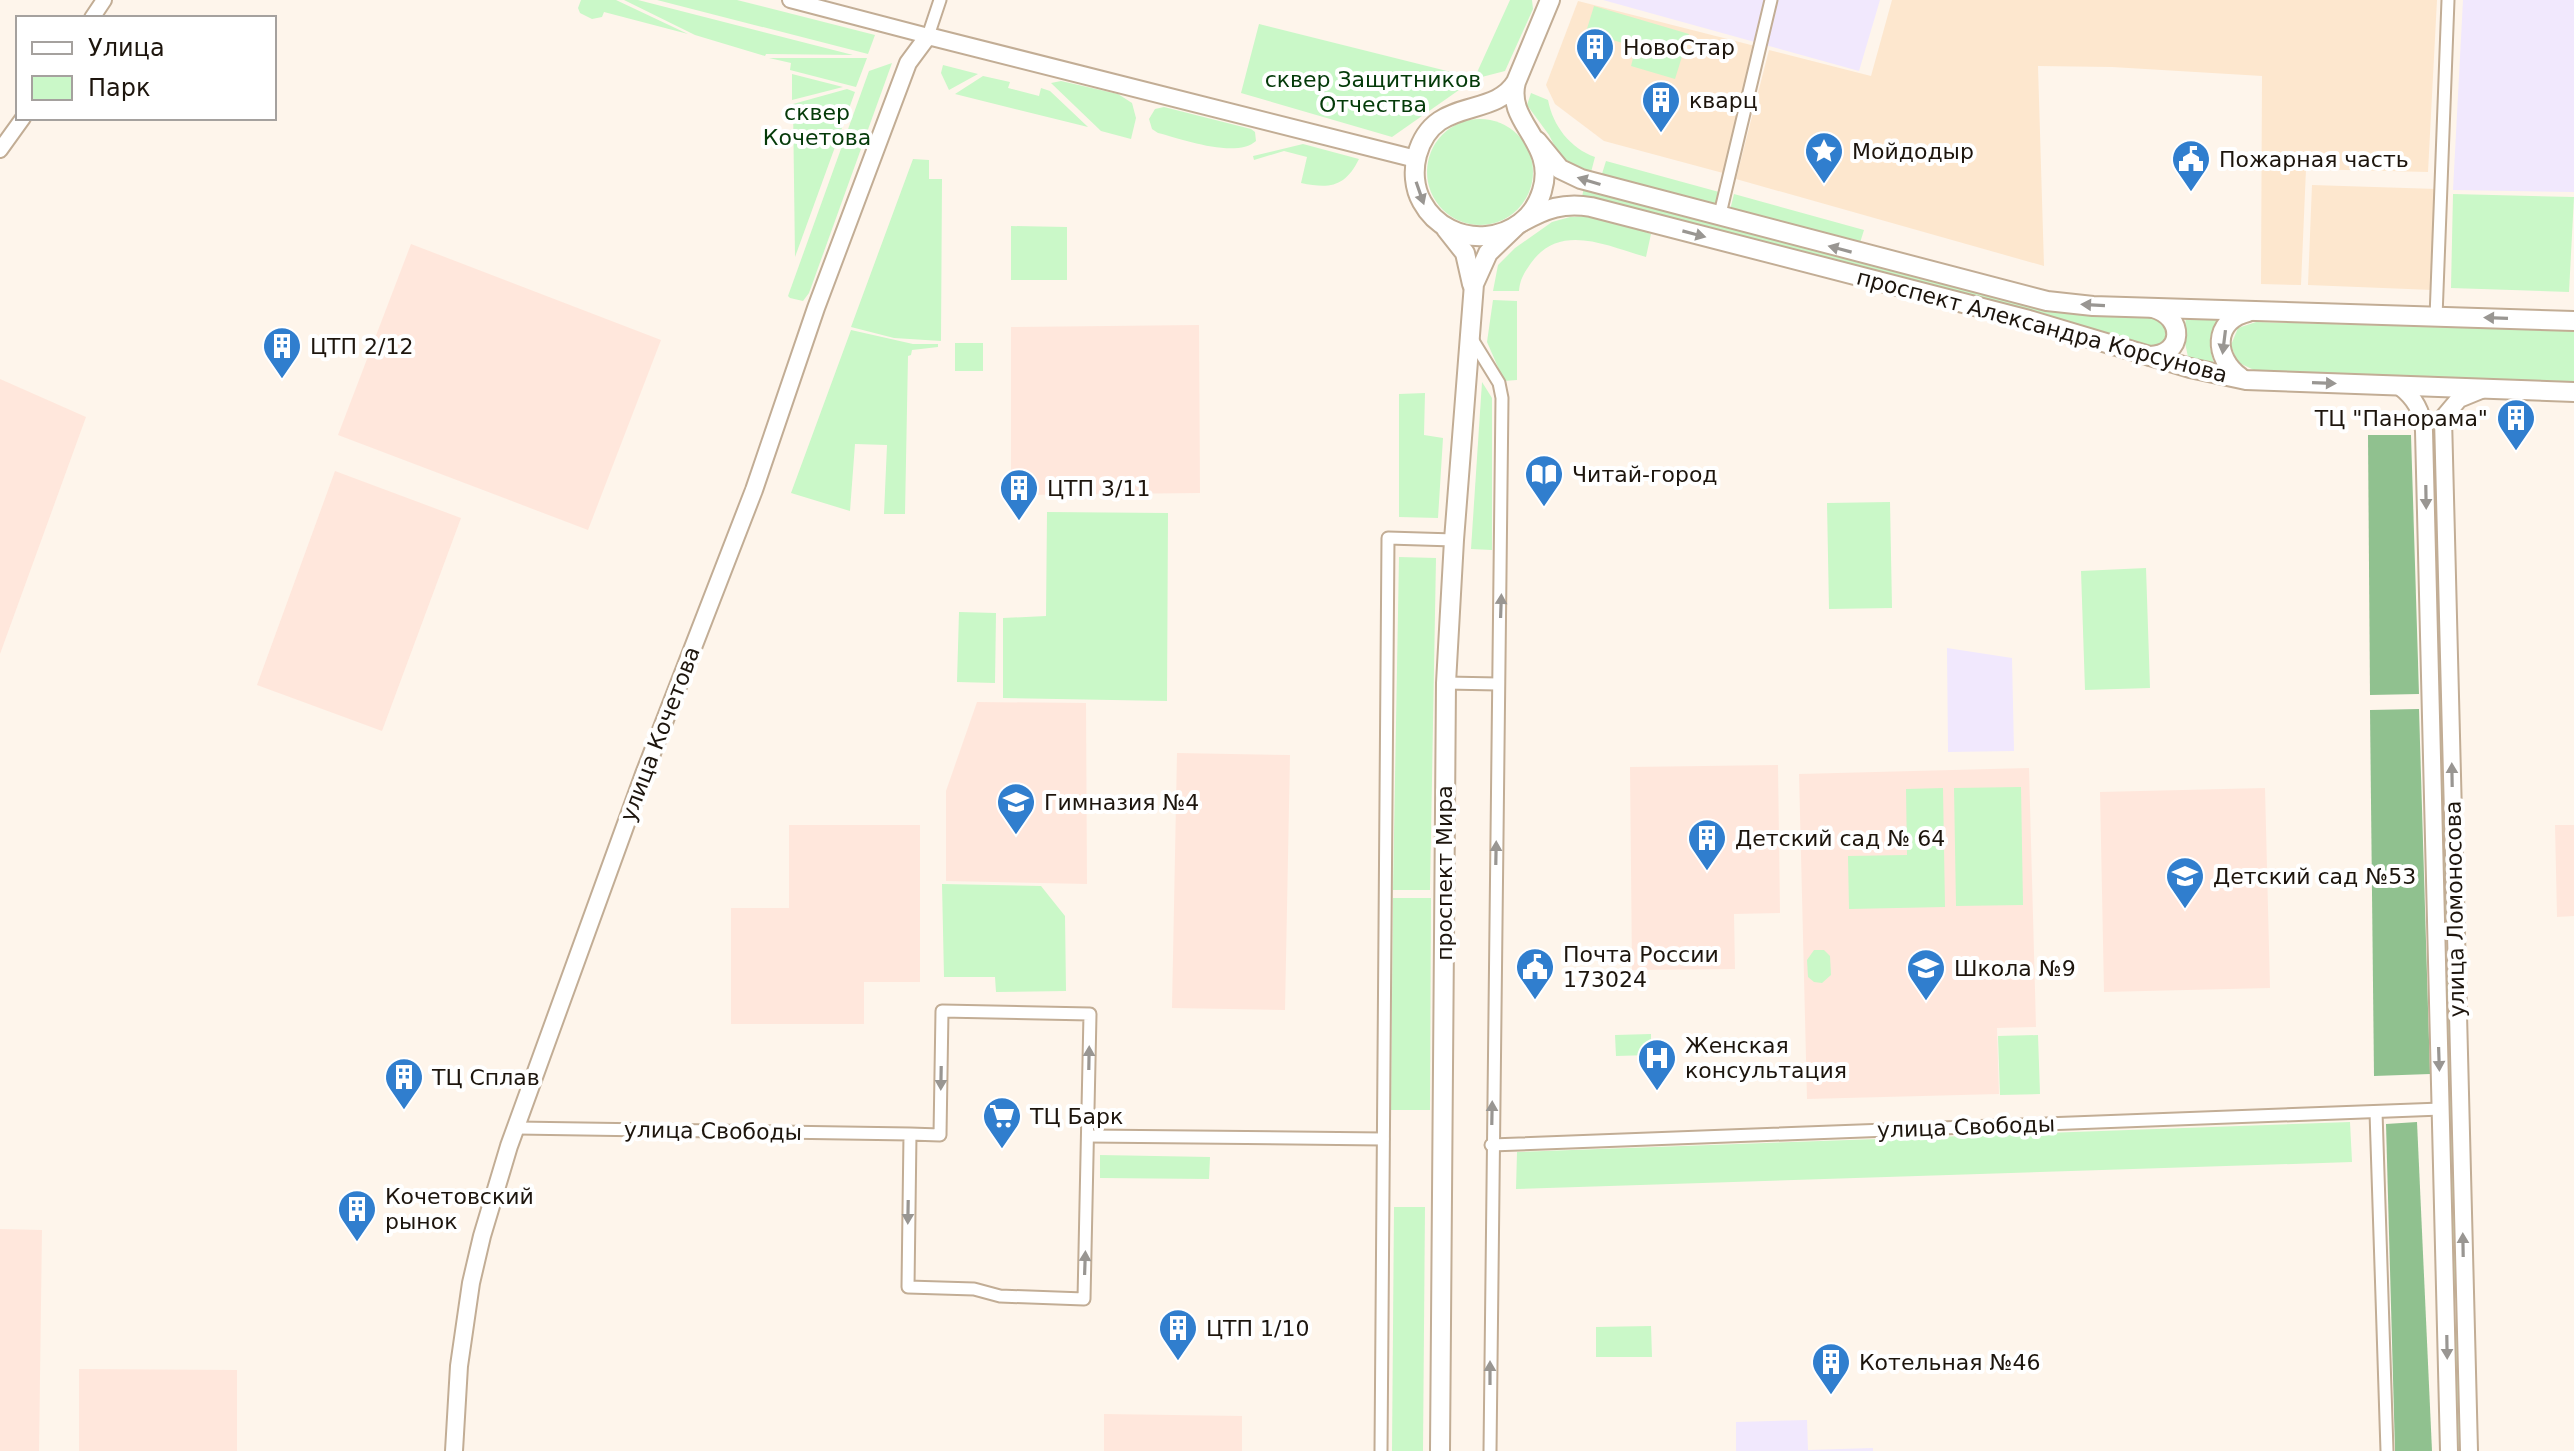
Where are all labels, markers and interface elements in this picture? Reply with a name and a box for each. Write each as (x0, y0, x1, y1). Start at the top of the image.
legend (16, 16, 276, 120)
building icon: НовоСтар (1574, 26, 1616, 81)
text: Улица (88, 34, 165, 62)
place label: НовоСтар (1623, 35, 1735, 60)
park label: сквер Защитников Отчества (1265, 67, 1481, 117)
text: Парк (88, 74, 150, 102)
building icon: кварц (1640, 79, 1682, 134)
place label: кварц (1689, 88, 1758, 113)
park label: сквер Кочетова (763, 100, 871, 150)
place icon: Мойдодыр (1803, 130, 1845, 185)
public building icon: Пожарная часть (2170, 138, 2212, 193)
place label: Мойдодыр (1852, 139, 1974, 164)
place label: Пожарная часть (2219, 147, 2409, 172)
one-way arrow (1576, 174, 1600, 187)
one-way arrow (1414, 181, 1426, 205)
one-way arrow (1681, 228, 1706, 240)
one-way arrow (1827, 242, 1852, 254)
street label: проспект Александра Корсунова (1854, 264, 2230, 388)
one-way arrow (2080, 299, 2105, 312)
one-way arrow (2483, 312, 2508, 325)
building icon: ЦТП 2/12 (261, 325, 303, 380)
one-way arrow (2217, 330, 2230, 355)
place label: ЦТП 2/12 (310, 334, 413, 359)
one-way arrow (2312, 377, 2337, 390)
building icon: ТЦ "Панорама" (2495, 397, 2537, 452)
place label: ТЦ "Панорама" (2314, 406, 2488, 431)
library icon: Читай-город (1523, 453, 1565, 508)
place label: Читай-город (1572, 462, 1718, 487)
building icon: ЦТП 3/11 (998, 467, 1040, 522)
place label: ЦТП 3/11 (1047, 476, 1150, 501)
one-way arrow (2419, 485, 2432, 510)
one-way arrow (1494, 593, 1507, 618)
street label: улица Кочетова (615, 643, 705, 825)
one-way arrow (2445, 762, 2458, 787)
school or university icon: Гимназия №4 (995, 781, 1037, 836)
street label: проспект Мира (1432, 785, 1457, 961)
place label: Гимназия №4 (1044, 790, 1199, 815)
street label: улица Ломоносова (2441, 800, 2469, 1018)
building icon: Детский сад № 64 (1686, 817, 1728, 872)
place label: Детский сад № 64 (1735, 826, 1945, 851)
one-way arrow (1490, 840, 1502, 865)
school or university icon: Детский сад №53 (2164, 855, 2206, 910)
place label: Детский сад №53 (2213, 864, 2416, 889)
place label: Почта России 173024 (1563, 942, 1719, 992)
public building icon: Почта России 173024 (1514, 946, 1556, 1001)
school or university icon: Школа №9 (1905, 947, 1947, 1002)
place label: Школа №9 (1954, 956, 2076, 981)
place label: Женская консультация (1685, 1033, 1847, 1083)
hospital icon: Женская консультация (1636, 1037, 1678, 1092)
one-way arrow (1083, 1045, 1096, 1070)
one-way arrow (2433, 1047, 2446, 1072)
building icon: ТЦ Сплав (383, 1056, 425, 1111)
place label: ТЦ Сплав (431, 1065, 540, 1090)
one-way arrow (934, 1066, 947, 1091)
supermarket icon: ТЦ Барк (981, 1095, 1023, 1150)
one-way arrow (1486, 1100, 1498, 1125)
place label: ТЦ Барк (1029, 1104, 1123, 1129)
street label: улица Свободы (1877, 1111, 2055, 1143)
street label: улица Свободы (624, 1117, 802, 1145)
place label: Кочетовский рынок (385, 1184, 534, 1234)
building icon: Кочетовский рынок (336, 1188, 378, 1243)
one-way arrow (902, 1200, 914, 1225)
one-way arrow (2457, 1232, 2470, 1257)
one-way arrow (1078, 1250, 1091, 1275)
building icon: ЦТП 1/10 (1157, 1307, 1199, 1362)
place label: ЦТП 1/10 (1206, 1316, 1309, 1341)
one-way arrow (2440, 1335, 2453, 1360)
building icon: Котельная №46 (1810, 1341, 1852, 1396)
place label: Котельная №46 (1859, 1350, 2040, 1375)
one-way arrow (1484, 1360, 1496, 1385)

